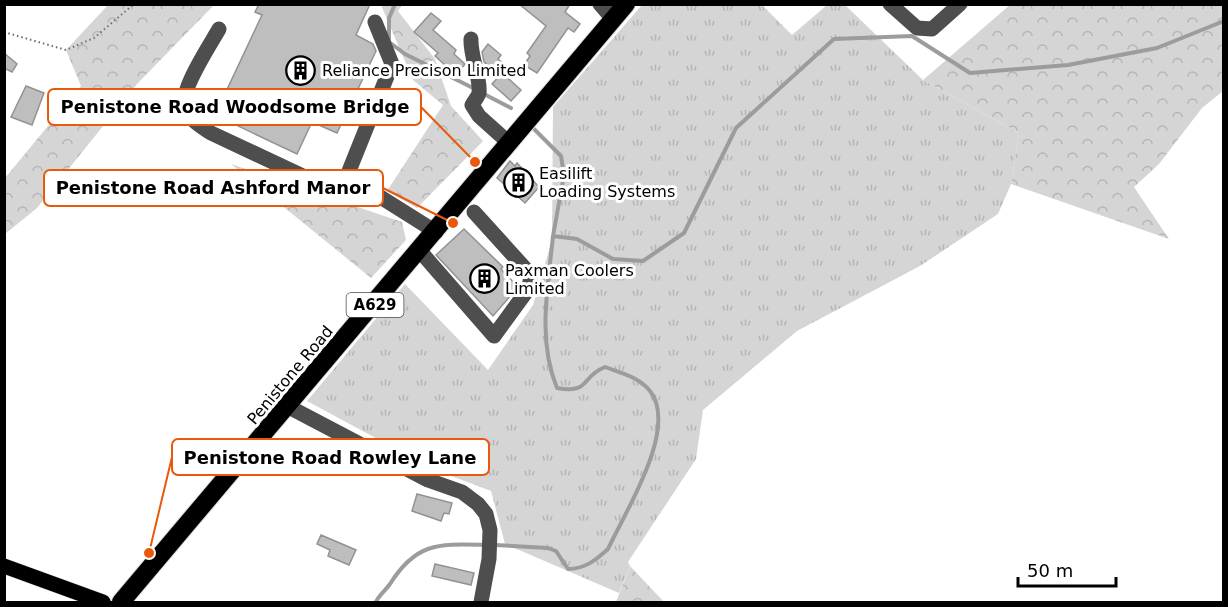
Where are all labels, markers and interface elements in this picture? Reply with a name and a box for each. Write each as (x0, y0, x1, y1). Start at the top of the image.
building icon: Reliance Precison Limited (285, 54, 317, 86)
place label: Reliance Precison Limited (322, 61, 527, 80)
callout: Penistone Road Woodsome Bridge (48, 89, 421, 125)
text: Penistone Road Woodsome Bridge (61, 96, 409, 117)
place label: Easilift Loading Systems (539, 164, 675, 201)
building icon: Easilift Loading Systems (502, 166, 534, 198)
callout: Penistone Road Ashford Manor (44, 170, 383, 206)
text: Penistone Road Ashford Manor (56, 177, 370, 198)
place label: Paxman Coolers Limited (505, 261, 634, 298)
building icon: Paxman Coolers Limited (468, 263, 500, 295)
road number: A629 (346, 293, 404, 317)
street label: Penistone Road (243, 322, 337, 428)
callout: Penistone Road Rowley Lane (172, 439, 489, 475)
text: Penistone Road Rowley Lane (184, 447, 476, 468)
scale bar (1018, 550, 1116, 588)
text: 50 m (1027, 560, 1073, 581)

